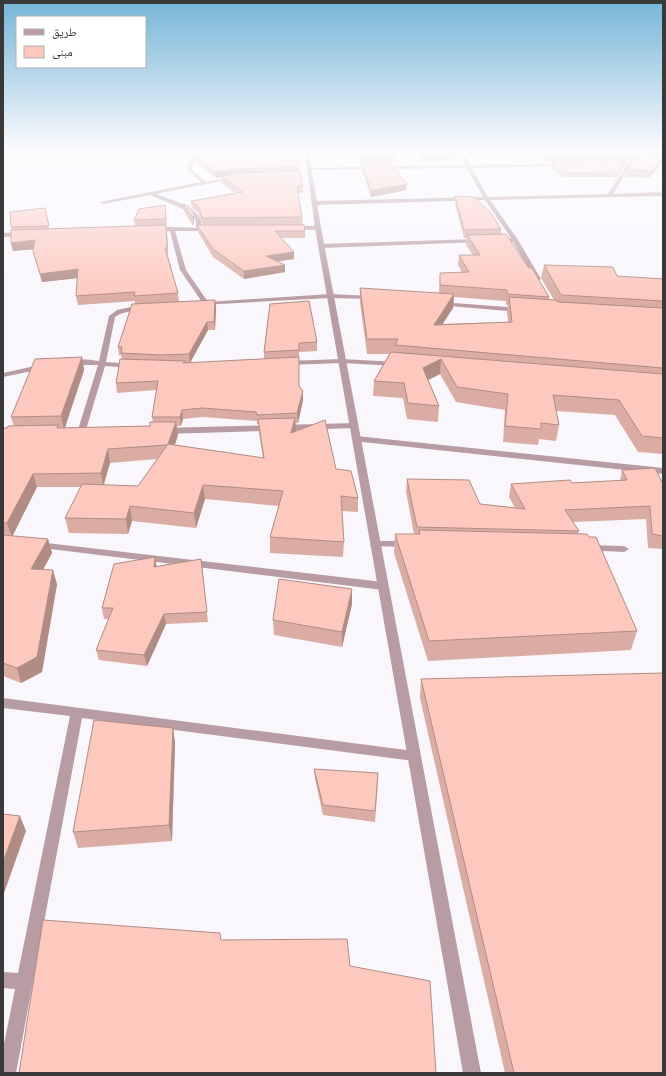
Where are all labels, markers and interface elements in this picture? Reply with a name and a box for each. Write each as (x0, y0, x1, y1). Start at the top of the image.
legend (16, 16, 146, 68)
text: طريق (52, 25, 77, 39)
text: مبنى (52, 45, 73, 59)

